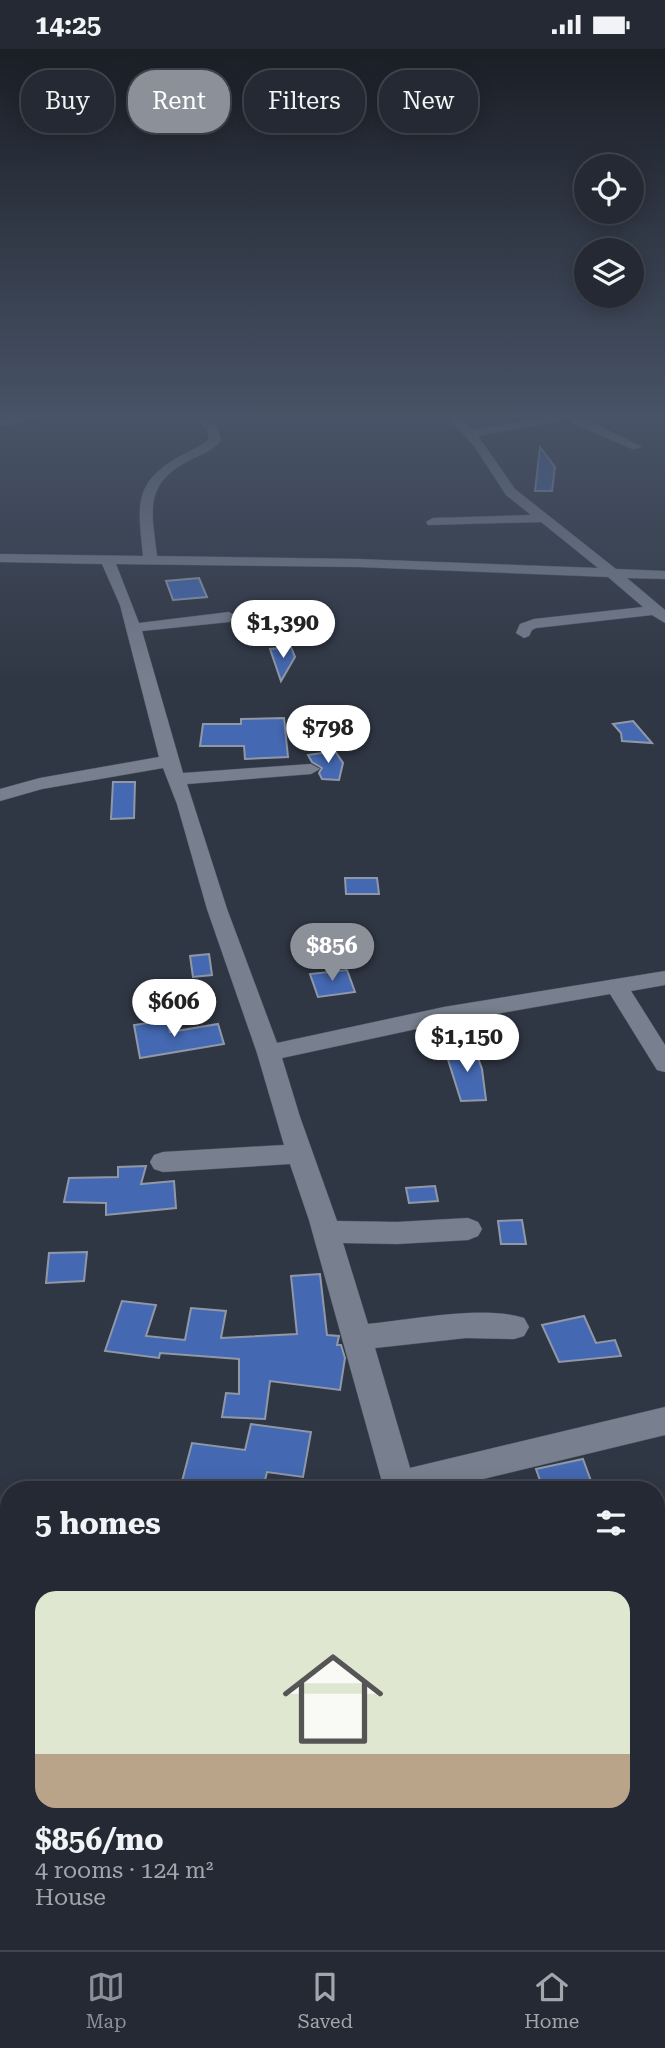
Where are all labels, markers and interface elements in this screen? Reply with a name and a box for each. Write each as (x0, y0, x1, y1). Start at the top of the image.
text: 14:25 (35, 10, 101, 40)
chip: Buy (21, 70, 114, 133)
chip: Rent (128, 70, 230, 133)
chip: Filters (244, 70, 365, 133)
chip: New (379, 70, 478, 133)
map controls (574, 154, 644, 308)
button: locate (574, 154, 644, 224)
button: layers (574, 238, 644, 308)
pin: $1,390 (226, 601, 340, 660)
text: $1,390 (247, 609, 319, 636)
pin: $798 (287, 705, 369, 765)
text: $798 (302, 714, 354, 741)
pin: $856 (291, 923, 373, 983)
text: $856 (306, 932, 358, 959)
pin: $606 (133, 979, 215, 1039)
text: $606 (148, 988, 200, 1015)
pin: $1,150 (410, 1014, 524, 1074)
text: $1,150 (431, 1023, 503, 1050)
icon: filters (592, 1504, 630, 1542)
text: 5 homes (35, 1506, 161, 1541)
icon: home (270, 1636, 396, 1762)
text: $856/mo (35, 1822, 164, 1857)
text: 4 rooms · 124 m² (35, 1857, 213, 1884)
text: House (35, 1884, 106, 1911)
tab: Map (86, 1968, 126, 2033)
tab: Saved (298, 1968, 353, 2033)
tab: Home (524, 1968, 579, 2033)

